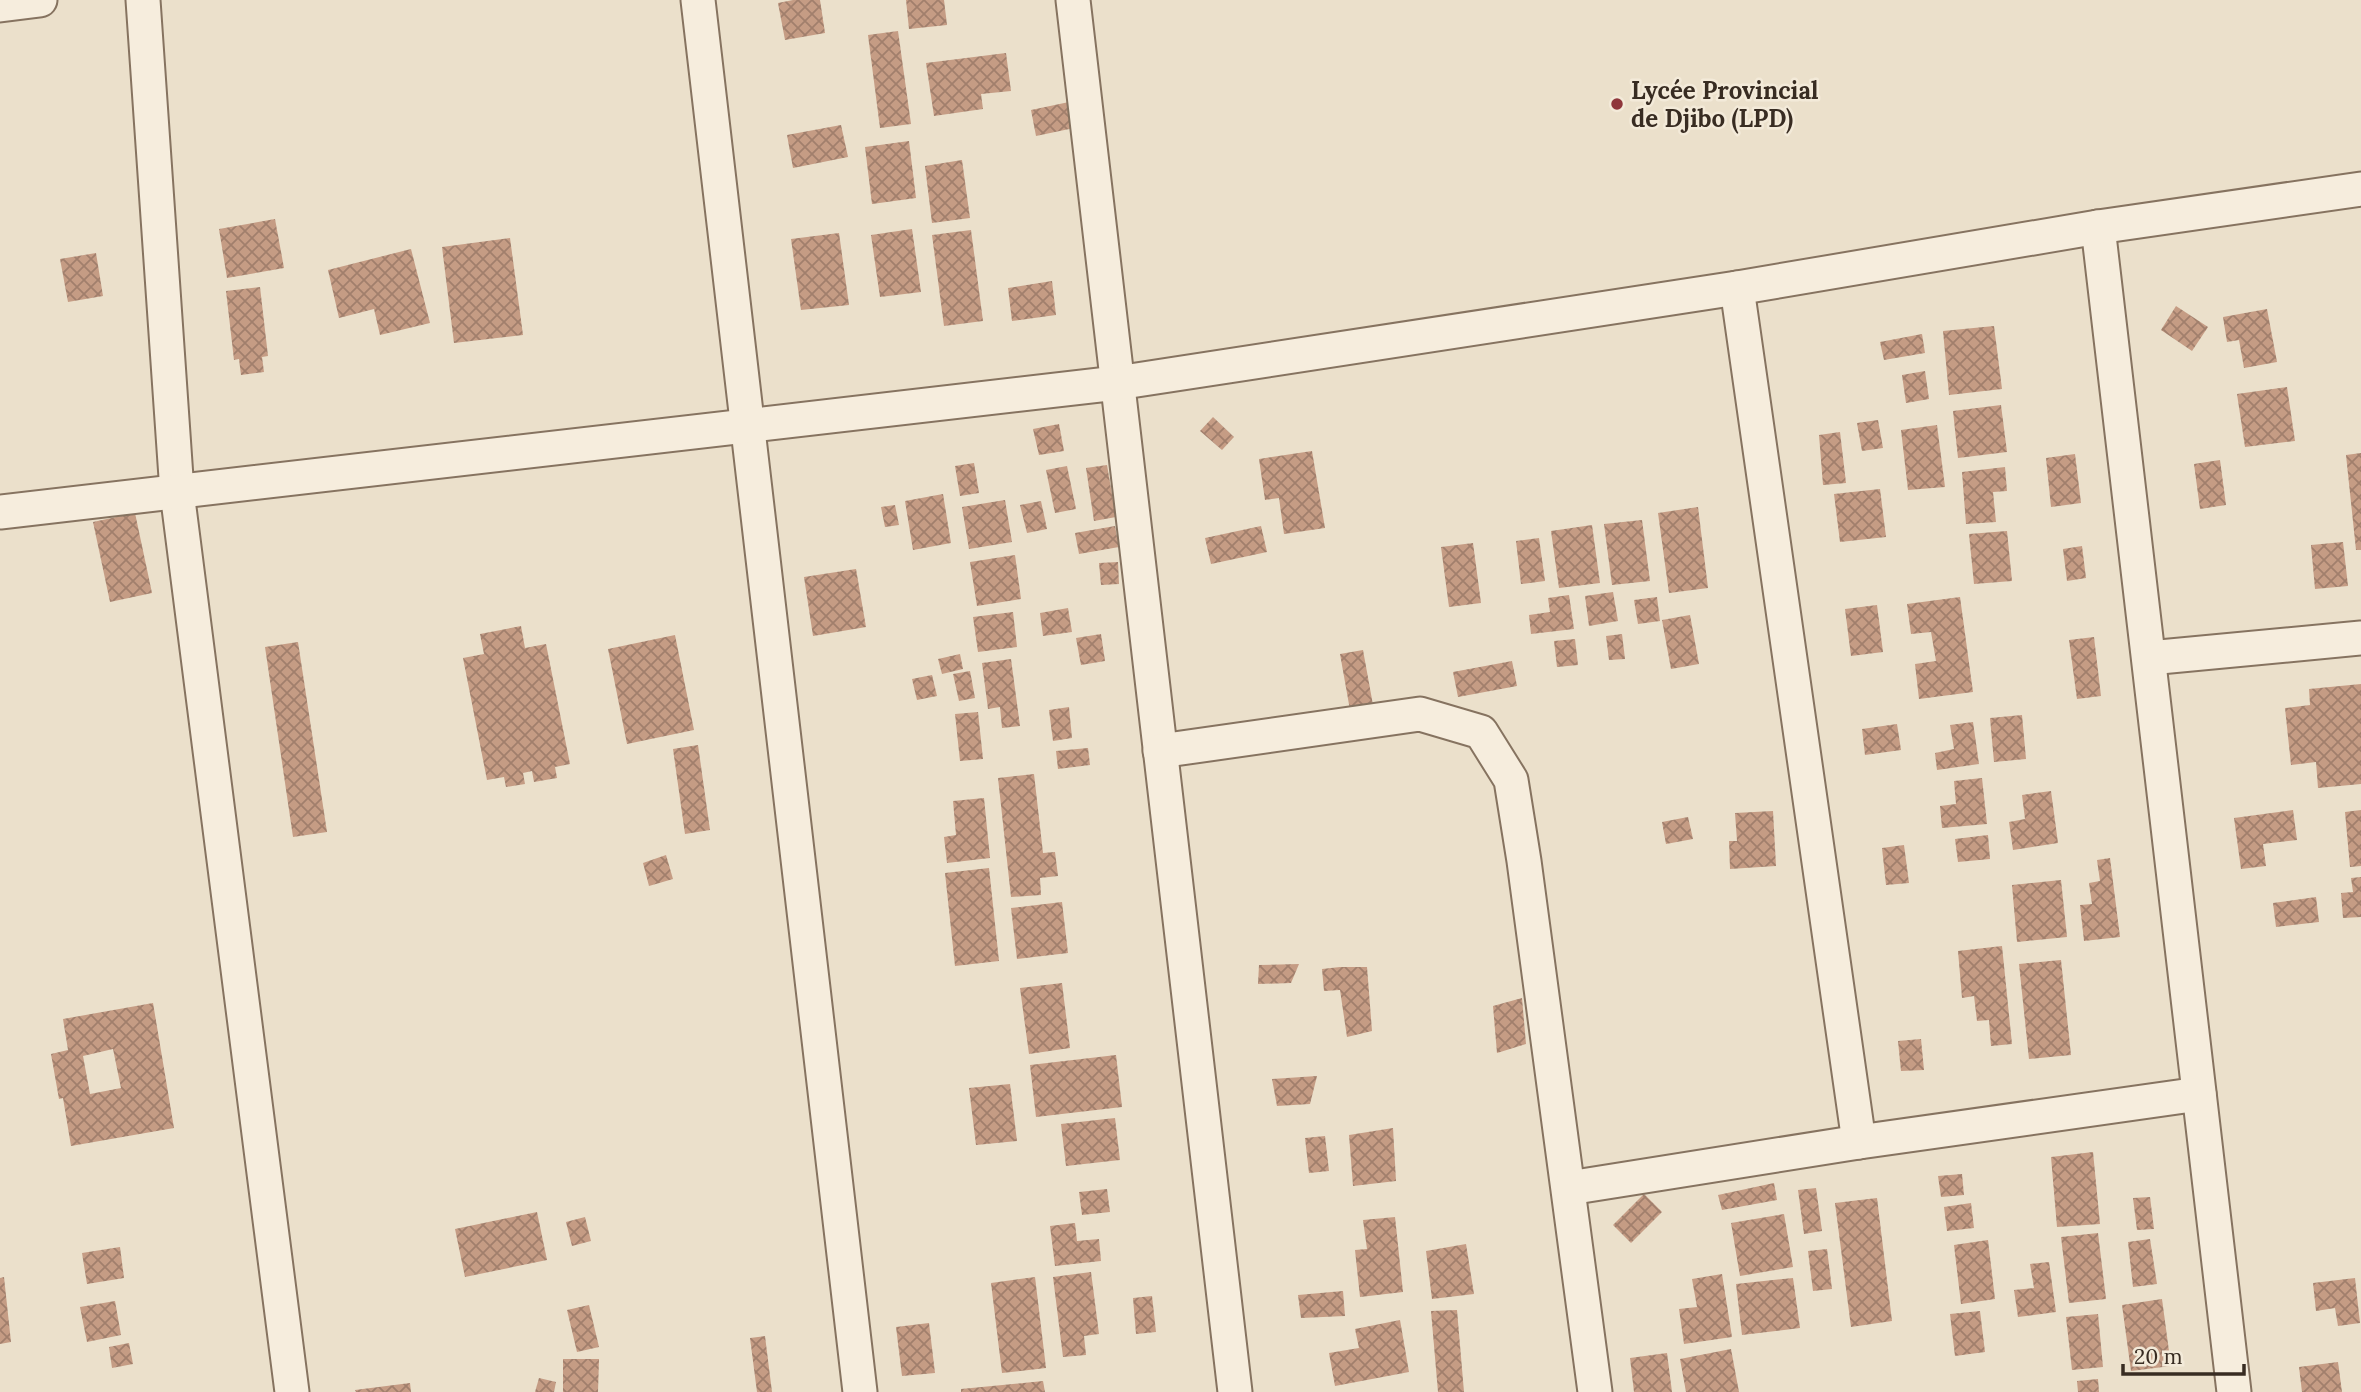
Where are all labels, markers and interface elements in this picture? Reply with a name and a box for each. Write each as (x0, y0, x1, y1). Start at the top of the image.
place label: Lycée Provincial de Djibo (LPD) (1631, 75, 1819, 134)
marker: Lycée Provincial de Djibo (LPD) (1609, 96, 1625, 112)
scale bar (2123, 1332, 2244, 1376)
text: 20 m (2134, 1343, 2183, 1370)

